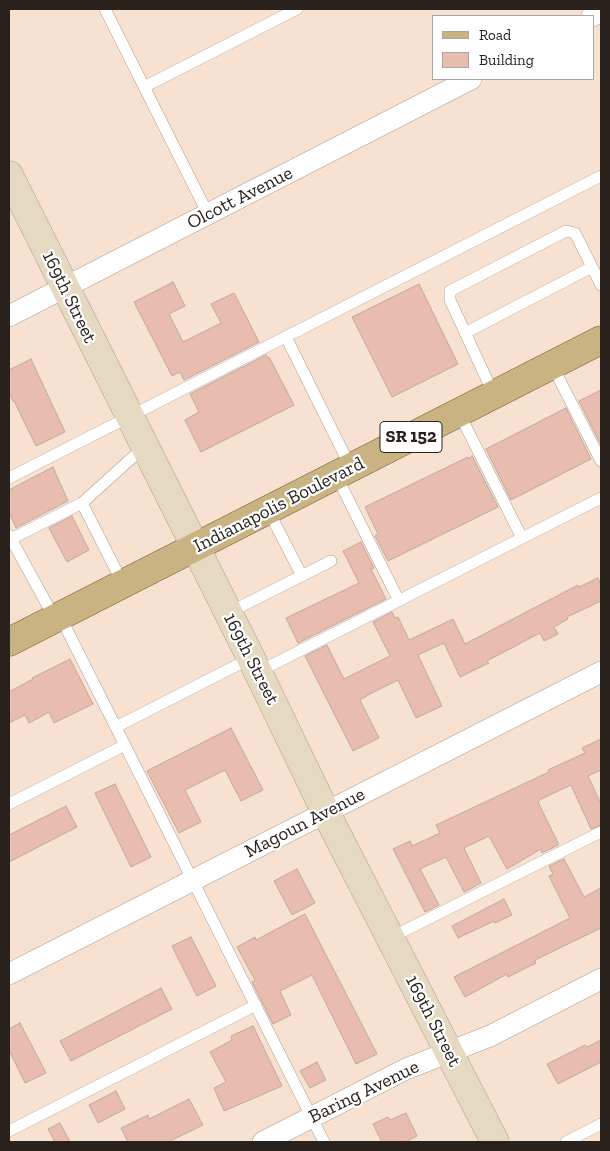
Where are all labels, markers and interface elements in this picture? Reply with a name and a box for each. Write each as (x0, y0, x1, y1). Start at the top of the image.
legend (432, 15, 595, 80)
text: Road (479, 26, 511, 44)
text: Building (479, 51, 534, 69)
street label: Olcott Avenue (183, 162, 297, 234)
street label: 169th Street (37, 247, 101, 347)
road number: SR 152 (380, 422, 442, 452)
street label: Indianapolis Boulevard (190, 452, 368, 558)
street label: 169th Street (218, 609, 284, 709)
street label: Magoun Avenue (241, 783, 369, 863)
street label: 169th Street (400, 971, 466, 1071)
street label: Baring Avenue (305, 1056, 423, 1128)

